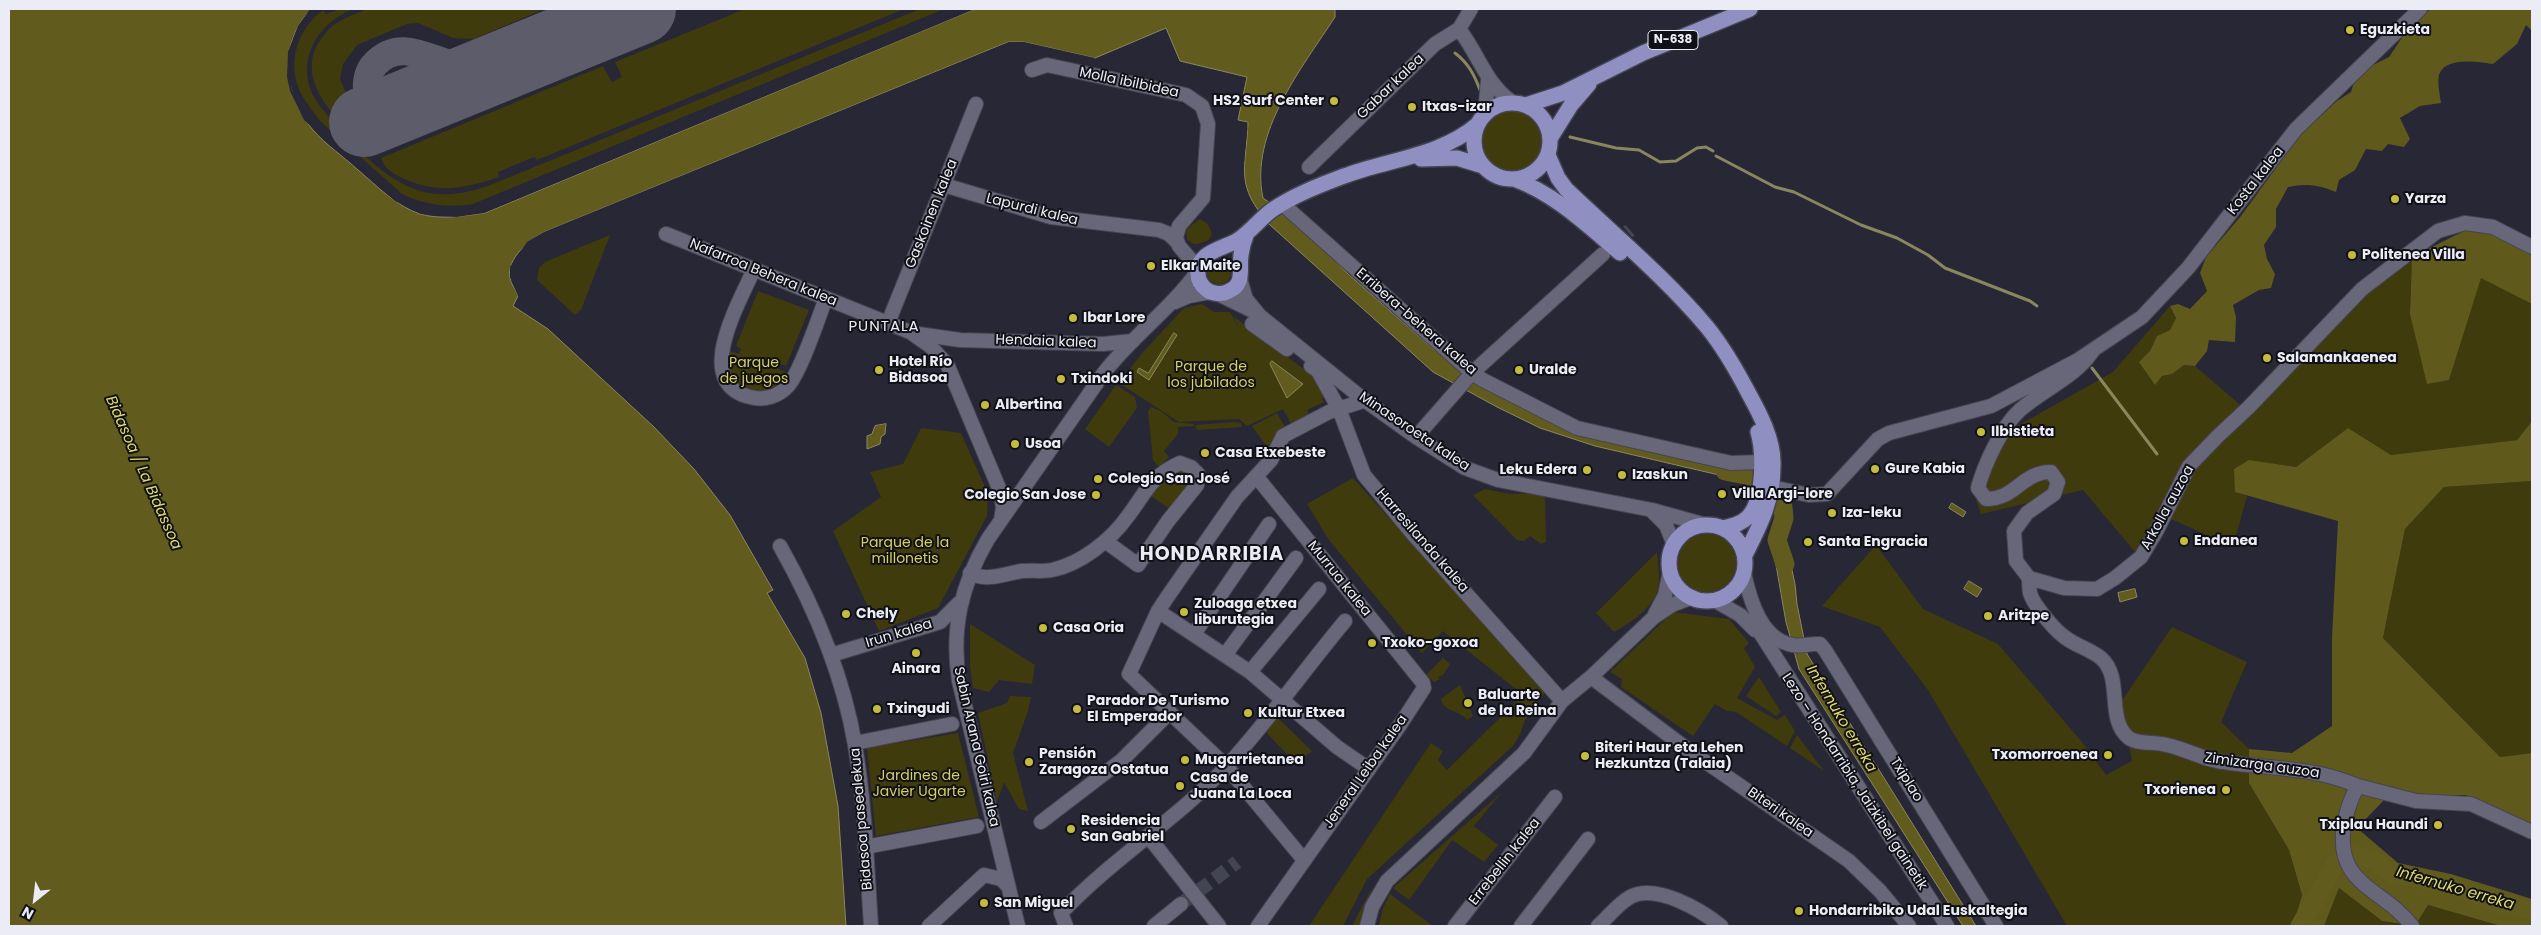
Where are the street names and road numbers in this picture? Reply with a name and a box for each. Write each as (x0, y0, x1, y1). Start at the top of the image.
road number: N-638 (1648, 30, 1698, 50)
street label: Gabar kalea (1354, 51, 1428, 123)
street label: Molla ibilbidea (1078, 64, 1180, 102)
street label: Kosta kalea (2224, 144, 2288, 218)
street label: Gaskoinen kalea (903, 157, 961, 271)
street label: Lapurdi kalea (984, 190, 1080, 230)
street label: Nafarroa Behera kalea (687, 236, 839, 310)
street label: Erribera-behera kalea (1352, 265, 1480, 379)
street label: Hendaia kalea (995, 332, 1097, 352)
street label: Minasoroeta kalea (1356, 389, 1472, 475)
street label: Arkolla auzoa (2138, 463, 2198, 553)
street label: Harresilanda kalea (1372, 486, 1472, 596)
street label: Murrua kalea (1304, 538, 1374, 620)
street label: Irun kalea (864, 616, 934, 652)
street label: Sabin Arana Goiri kalea (949, 665, 1003, 829)
street label: Lezo – Hondarribia, Jaizkibel gainetik (1778, 671, 1930, 893)
street label: Jeneral Leiba kalea (1320, 712, 1412, 832)
street label: Bidasoa pasealekua (847, 747, 877, 891)
street label: Zimizarga auzoa (2203, 750, 2321, 782)
street label: Txiplao (1886, 755, 1926, 805)
street label: Biteri kalea (1744, 784, 1816, 842)
street label: Errebellin kalea (1466, 815, 1544, 909)

